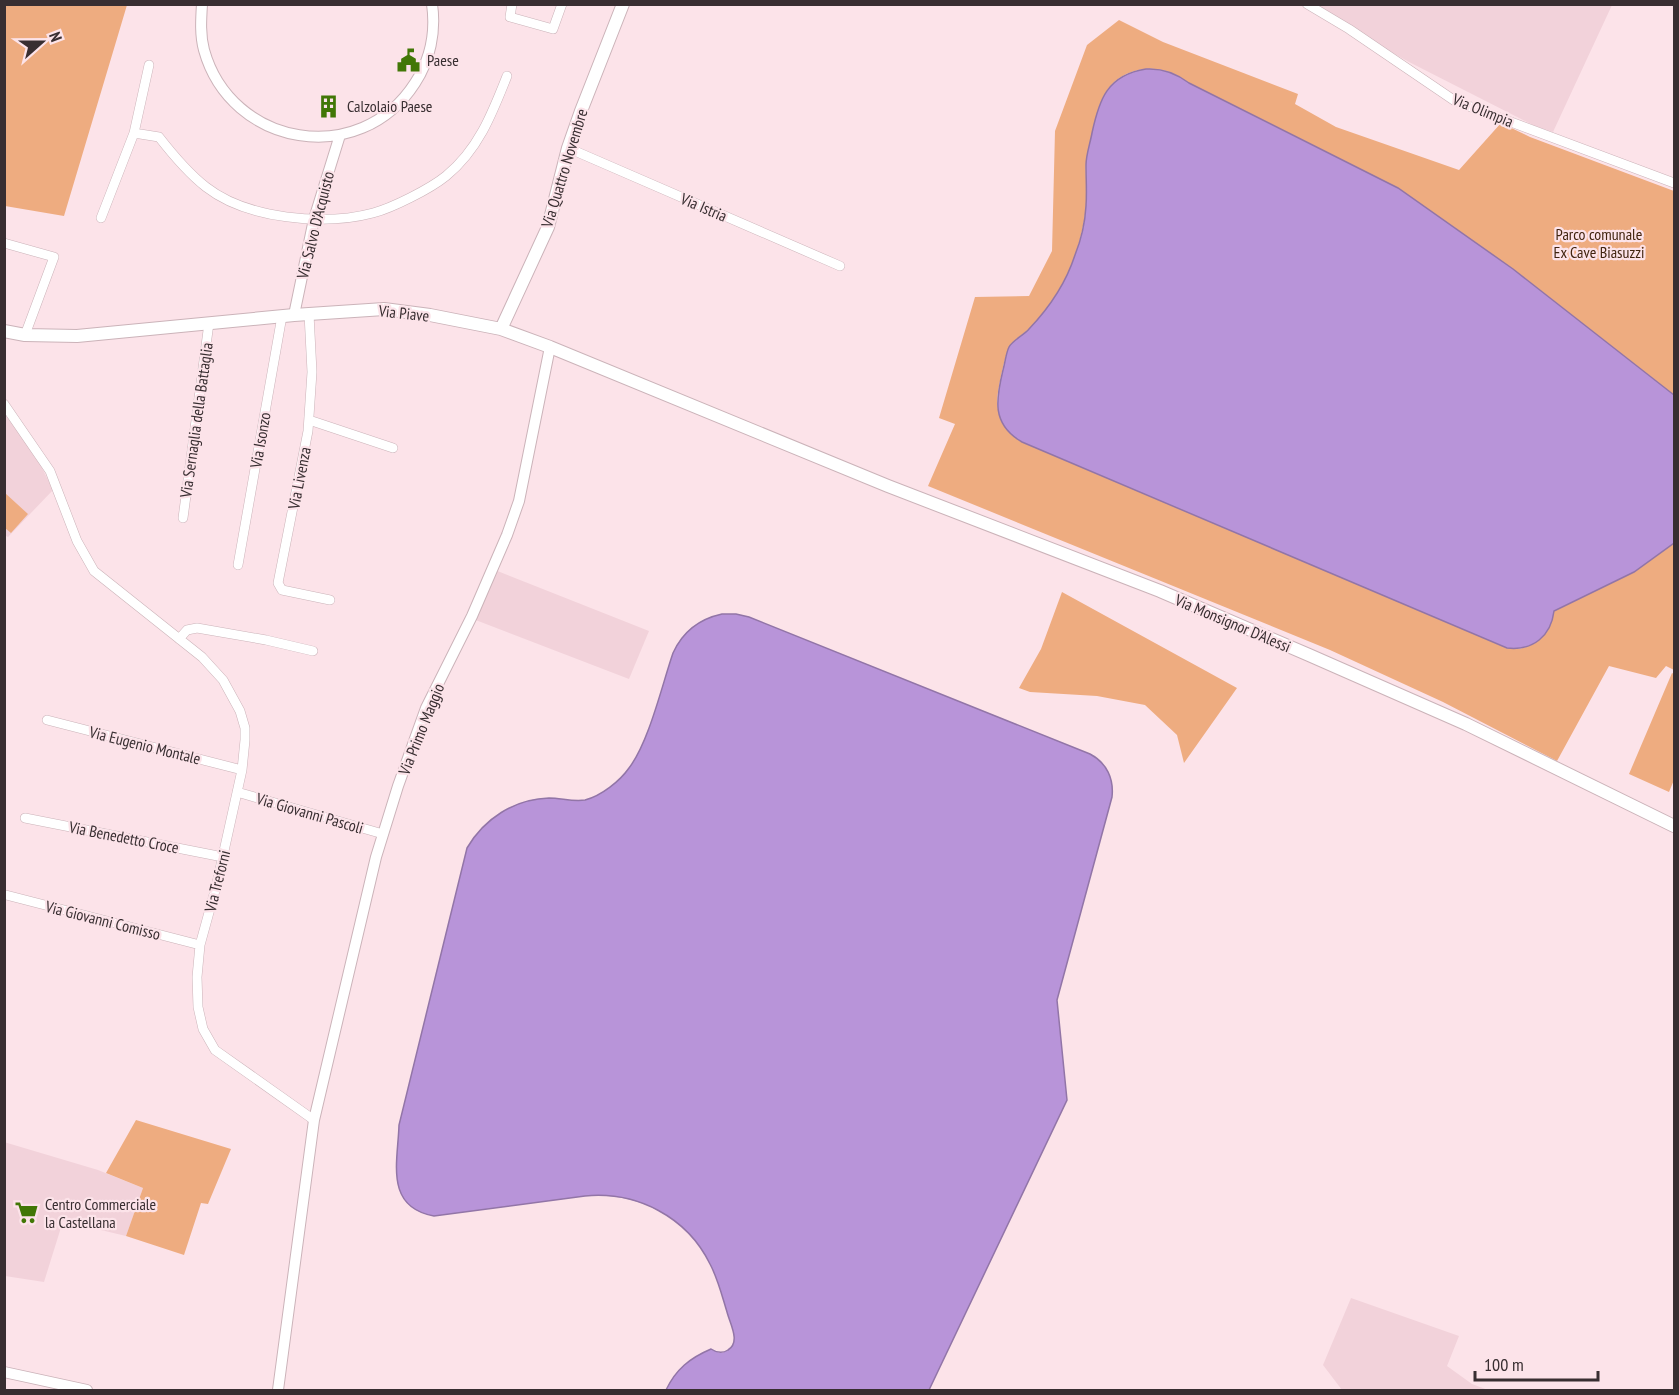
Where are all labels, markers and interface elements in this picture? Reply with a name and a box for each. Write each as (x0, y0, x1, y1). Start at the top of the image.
north arrow (12, 12, 72, 72)
text: N (45, 29, 67, 44)
public building icon: Paese (396, 47, 422, 73)
place label: Paese (427, 50, 459, 70)
street label: Via Olimpia (1449, 88, 1516, 131)
building icon: Calzolaio Paese (316, 93, 342, 119)
place label: Calzolaio Paese (347, 96, 432, 116)
street label: Via Quattro Novembre (536, 106, 592, 231)
street label: Via Salvo D'Acquisto (292, 169, 338, 282)
street label: Via Istria (677, 188, 730, 226)
park label: Parco comunale Ex Cave Biasuzzi (1554, 224, 1644, 262)
street label: Via Piave (377, 300, 430, 326)
street label: Via Sernaglia della Battaglia (175, 341, 217, 500)
street label: Via Isonzo (245, 410, 275, 470)
street label: Via Livenza (283, 445, 315, 512)
street label: Via Monsignor D'Alessi (1171, 589, 1294, 656)
street label: Via Primo Maggio (393, 680, 448, 779)
street label: Via Eugenio Montale (86, 721, 203, 769)
street label: Via Giovanni Pascoli (253, 788, 366, 838)
street label: Via Benedetto Croce (66, 816, 181, 857)
street label: Via Treforni (199, 848, 234, 915)
street label: Via Giovanni Comisso (43, 896, 163, 944)
place label: Centro Commerciale la Castellana (45, 1194, 156, 1232)
supermarket icon: Centro Commerciale la Castellana (14, 1200, 40, 1226)
scale bar (1475, 1344, 1598, 1382)
text: 100 m (1484, 1353, 1524, 1376)

